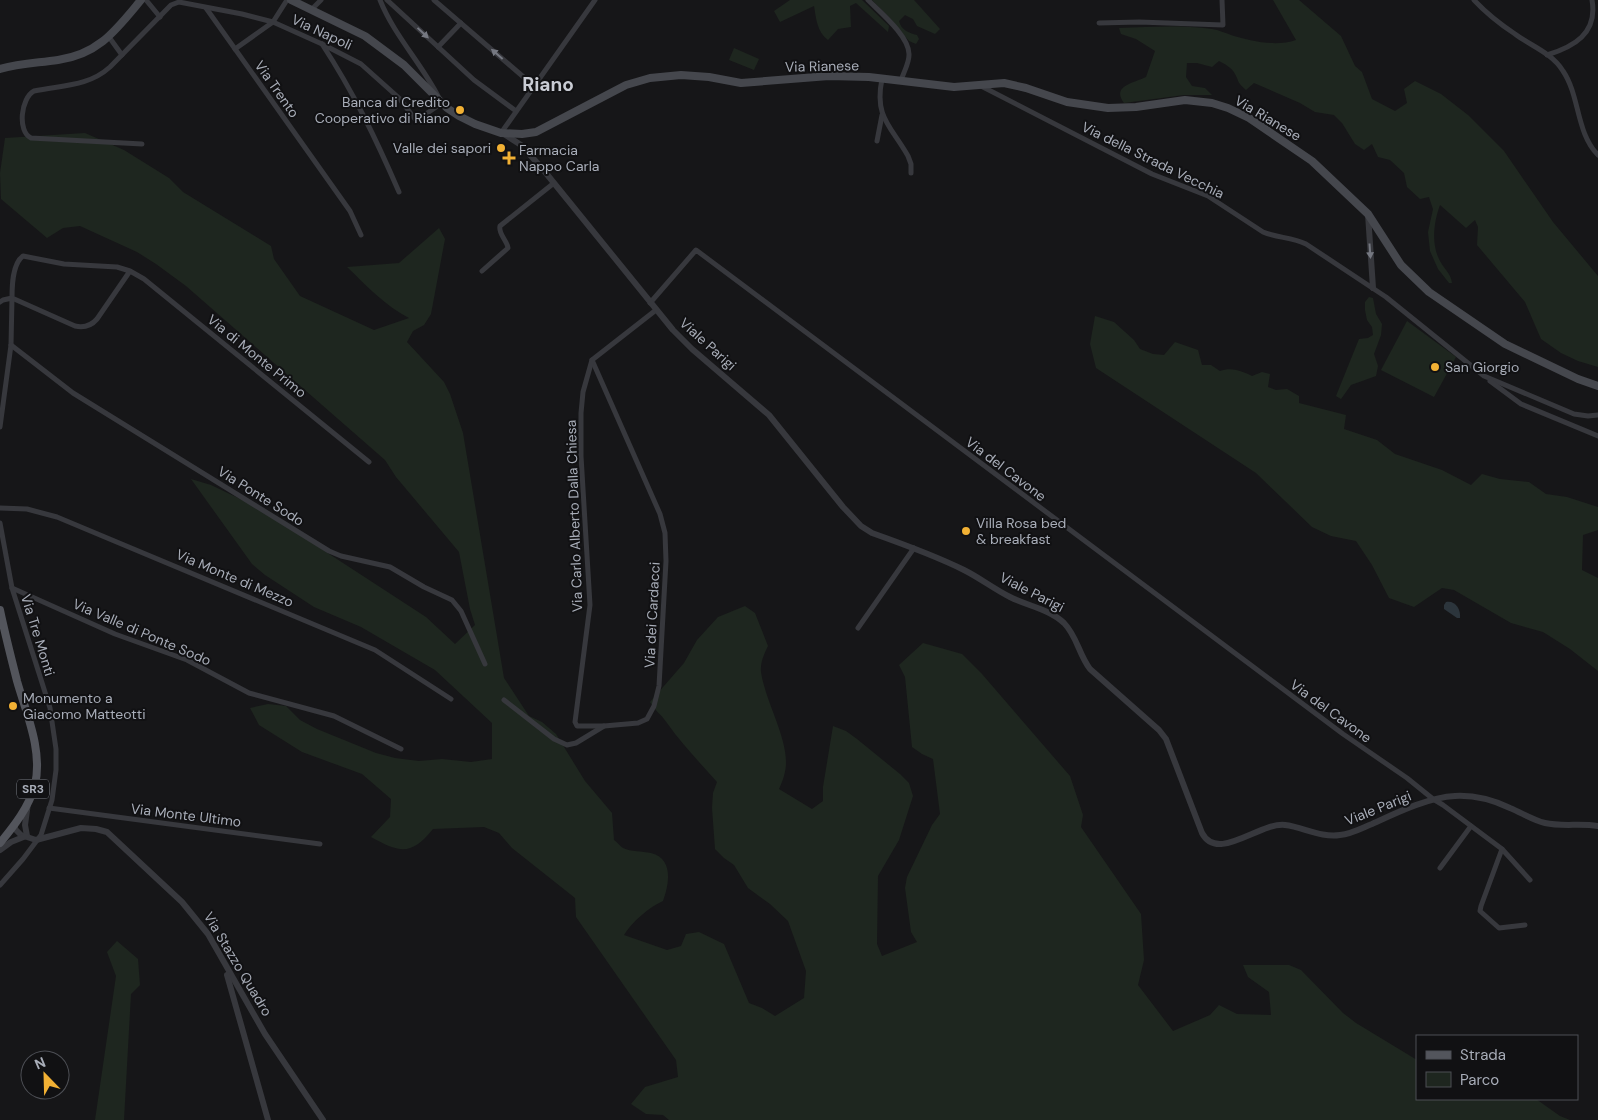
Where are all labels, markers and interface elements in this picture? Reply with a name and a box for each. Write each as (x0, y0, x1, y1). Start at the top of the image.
street label: Via Napoli (289, 10, 355, 54)
one-way arrow (417, 27, 429, 39)
one-way arrow (490, 49, 503, 60)
street label: Via Rianese (785, 56, 859, 76)
street label: Via Trento (251, 57, 303, 121)
district label: Riano (522, 72, 574, 97)
street label: Via Rianese (1232, 91, 1305, 145)
place label: Banca di Credito Cooperativo di Riano (315, 93, 450, 127)
marker: Banca di Credito Cooperativo di Riano (454, 104, 466, 116)
street label: Via della Strada Vecchia (1079, 118, 1227, 202)
place label: Valle dei sapori (393, 139, 491, 157)
place label: Farmacia Nappo Carla (519, 141, 599, 175)
marker: Valle dei sapori (495, 142, 507, 154)
marker: Farmacia Nappo Carla (503, 152, 515, 164)
one-way arrow (1367, 243, 1375, 259)
street label: Via di Monte Primo (204, 310, 310, 402)
street label: Viale Parigi (676, 314, 740, 374)
place label: San Giorgio (1445, 358, 1519, 376)
marker: San Giorgio (1429, 361, 1441, 373)
street label: Via Carlo Alberto Dalla Chiesa (562, 419, 586, 613)
street label: Via del Cavone (962, 433, 1050, 505)
street label: Via Ponte Sodo (214, 462, 308, 530)
place label: Villa Rosa bed & breakfast (976, 514, 1066, 548)
marker: Villa Rosa bed & breakfast (960, 525, 972, 537)
street label: Via Monte di Mezzo (174, 545, 296, 611)
street label: Via dei Cardacci (640, 561, 664, 669)
street label: Viale Parigi (997, 568, 1067, 616)
street label: Via Tre Monti (17, 592, 59, 678)
street label: Via Valle di Ponte Sodo (70, 595, 214, 669)
street label: Via del Cavone (1287, 675, 1375, 747)
place label: Monumento a Giacomo Matteotti (23, 689, 146, 723)
marker: Monumento a Giacomo Matteotti (7, 700, 19, 712)
road number: SR3 (17, 780, 49, 799)
street label: Viale Parigi (1342, 786, 1414, 830)
street label: Via Monte Ultimo (130, 799, 242, 831)
street label: Via Stazzo Quadro (200, 909, 276, 1019)
legend (1416, 1035, 1578, 1100)
text: Strada (1460, 1045, 1506, 1065)
north arrow (20, 1050, 70, 1100)
text: N (32, 1053, 48, 1073)
text: Parco (1460, 1070, 1499, 1090)

